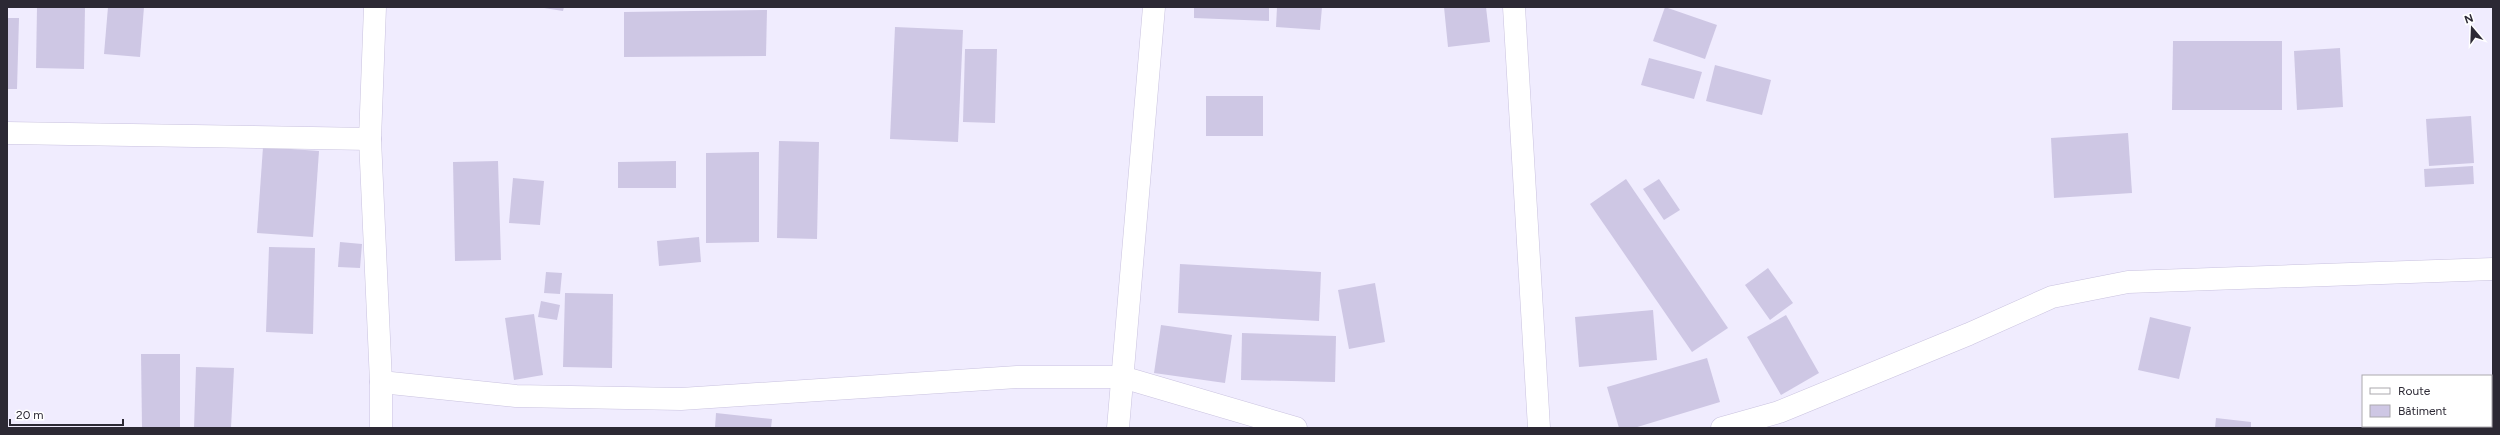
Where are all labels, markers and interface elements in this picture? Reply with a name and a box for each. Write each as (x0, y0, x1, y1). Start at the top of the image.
north arrow (2452, 8, 2492, 48)
text: N (2463, 11, 2475, 27)
legend (2362, 375, 2492, 427)
text: Route (2398, 384, 2431, 398)
scale bar (10, 401, 123, 427)
text: Bâtiment (2398, 404, 2447, 418)
text: 20 m (16, 408, 44, 422)

